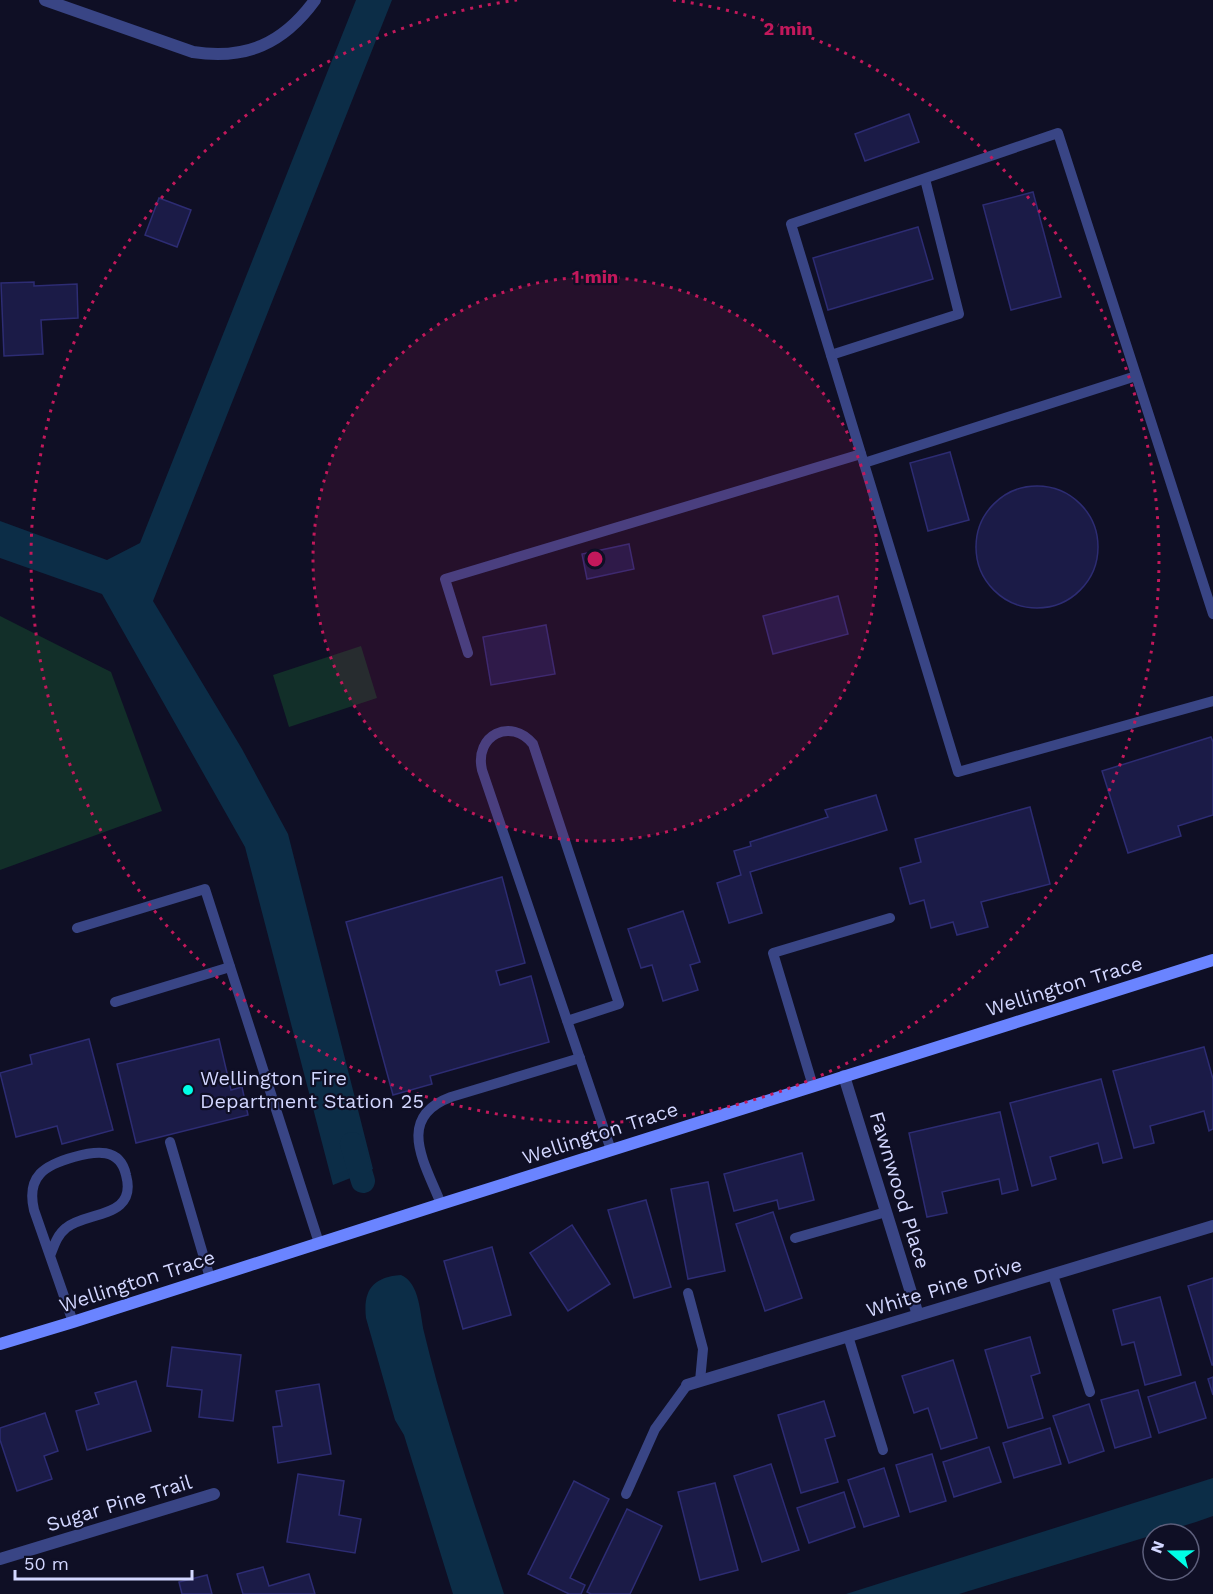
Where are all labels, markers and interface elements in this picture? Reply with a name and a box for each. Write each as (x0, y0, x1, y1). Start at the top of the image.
text: 2 min (763, 18, 813, 39)
text: 1 min (572, 266, 618, 287)
centre of rings (585, 549, 605, 569)
street label: Wellington Trace (983, 951, 1145, 1021)
place label: Wellington Fire Department Station 25 (200, 1066, 424, 1113)
marker: Wellington Fire Department Station 25 (181, 1083, 195, 1097)
street label: Wellington Trace (519, 1097, 681, 1169)
street label: Fawnwood Place (865, 1108, 935, 1272)
street label: Wellington Trace (56, 1245, 218, 1317)
street label: White Pine Drive (863, 1252, 1025, 1322)
street label: Sugar Pine Trail (43, 1470, 195, 1536)
north arrow (1141, 1522, 1201, 1582)
text: N (1146, 1538, 1168, 1556)
scale bar (15, 1543, 192, 1581)
text: 50 m (24, 1553, 69, 1574)

